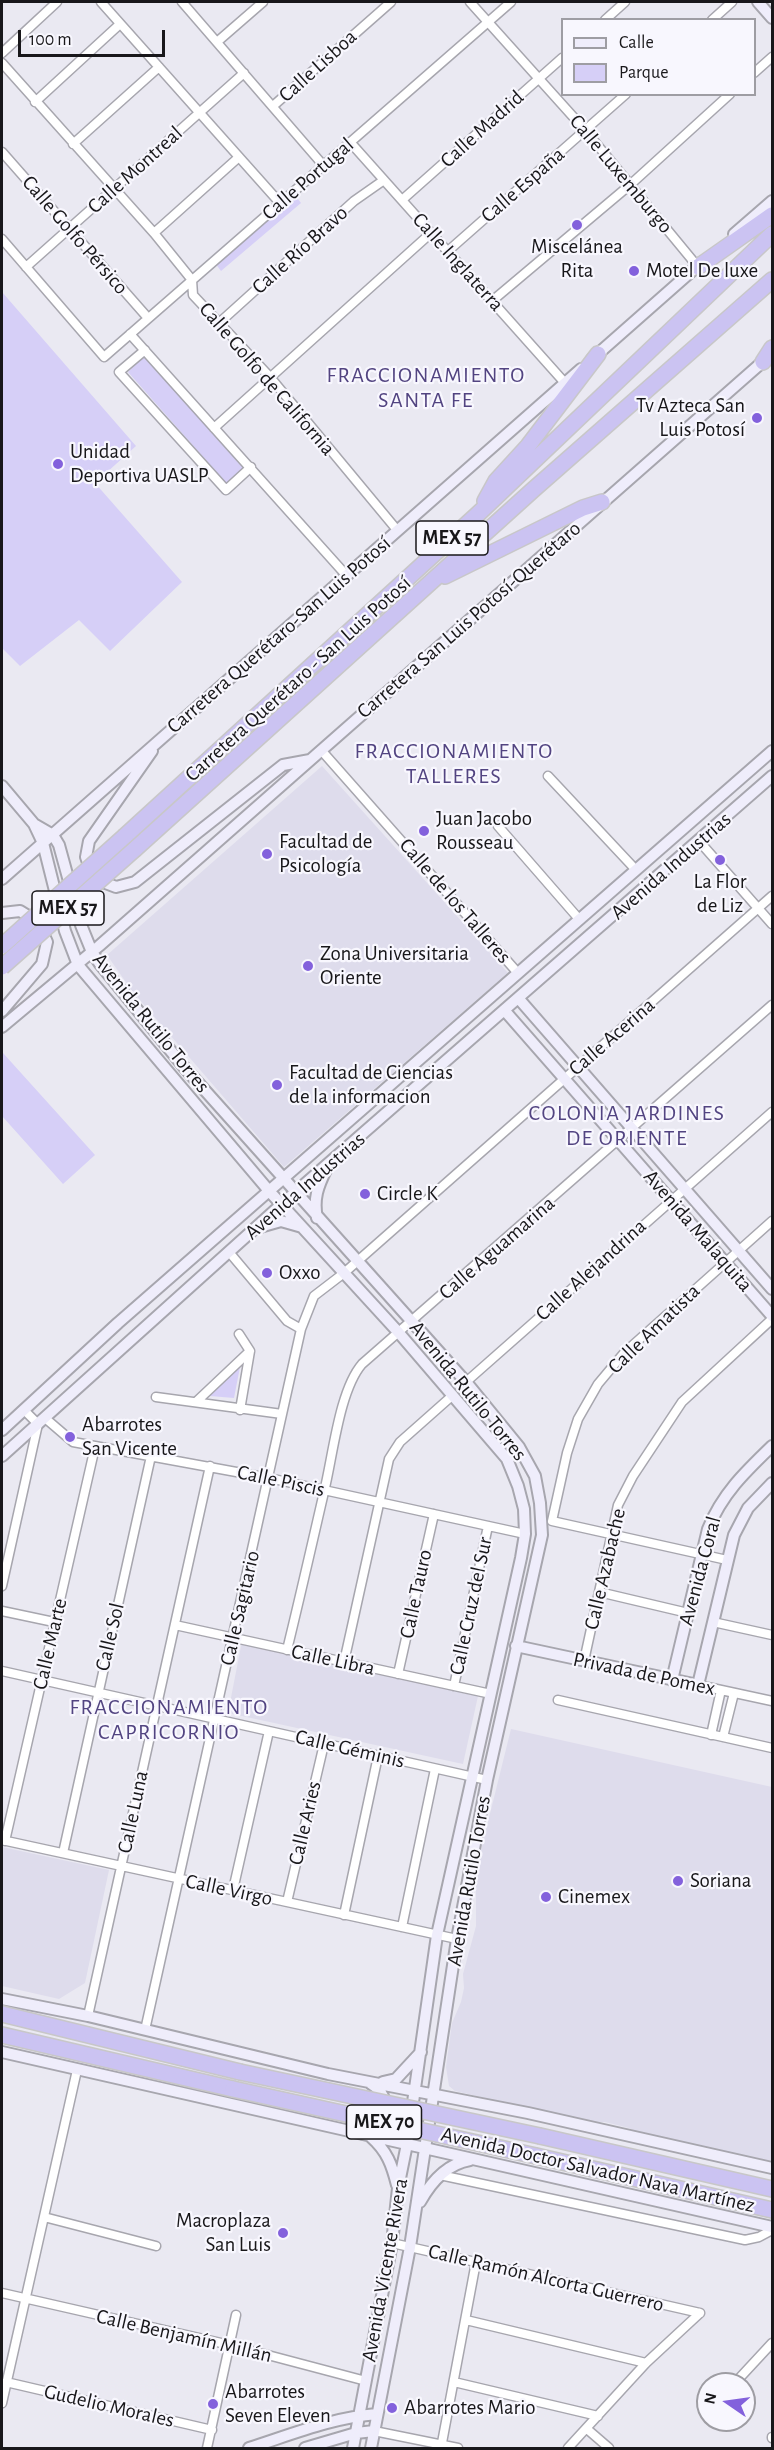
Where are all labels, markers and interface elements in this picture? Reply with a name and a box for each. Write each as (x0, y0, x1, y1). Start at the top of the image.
scale bar (21, 18, 168, 56)
legend (561, 18, 756, 96)
street label: Calle Lisboa (274, 24, 362, 108)
text: 100 m (29, 31, 72, 49)
text: Calle (619, 34, 654, 52)
text: Parque (619, 64, 668, 82)
street label: Calle Madrid (435, 85, 529, 173)
street label: Calle Luxemburgo (564, 109, 678, 239)
street label: Calle Montreal (82, 121, 188, 219)
street label: Calle Portugal (257, 132, 359, 226)
street label: Calle España (476, 142, 570, 228)
street label: Calle Golfo Pérsico (17, 170, 133, 300)
street label: Calle Río Bravo (247, 200, 353, 300)
street label: Calle Inglaterra (407, 207, 509, 317)
marker: Miscelánea Rita (570, 218, 584, 232)
place label: Miscelánea Rita (531, 234, 623, 284)
place label: Motel De luxe (646, 258, 758, 284)
marker: Motel De luxe (627, 264, 641, 278)
street label: Calle Golfo de California (194, 297, 340, 461)
district label: FRACCIONAMIENTO SANTA FE (326, 362, 526, 414)
place label: Tv Azteca San Luis Potosí (636, 393, 745, 443)
marker: Tv Azteca San Luis Potosí (750, 411, 764, 425)
place label: Unidad Deportiva UASLP (70, 439, 209, 489)
marker: Unidad Deportiva UASLP (51, 457, 65, 471)
street label: Carretera San Luis Potosí-Querétaro (352, 516, 586, 724)
road number: MEX 57 (416, 521, 488, 555)
street label: Carretera Querétaro-San Luis Potosí (162, 531, 396, 739)
street label: Carretera Querétaro - San Luis Potosí (180, 571, 416, 787)
district label: FRACCIONAMIENTO TALLERES (354, 738, 554, 790)
place label: Juan Jacobo Rousseau (436, 806, 532, 856)
street label: Avenida Industrias (606, 807, 736, 925)
marker: Juan Jacobo Rousseau (417, 824, 431, 838)
place label: Facultad de Psicología (279, 829, 372, 879)
street label: Calle de los Talleres (394, 833, 516, 969)
marker: Facultad de Psicología (260, 847, 274, 861)
marker: La Flor de Liz (713, 853, 727, 867)
place label: La Flor de Liz (693, 869, 747, 919)
road number: MEX 57 (32, 891, 104, 925)
place label: Zona Universitaria Oriente (320, 941, 469, 991)
street label: Avenida Rutilo Torres (87, 948, 215, 1098)
marker: Zona Universitaria Oriente (301, 959, 315, 973)
street label: Calle Acerina (564, 993, 660, 1081)
place label: Facultad de Ciencias de la informacion (289, 1060, 453, 1110)
marker: Facultad de Ciencias de la informacion (270, 1078, 284, 1092)
district label: COLONIA JARDINES DE ORIENTE (529, 1100, 725, 1152)
street label: Avenida Industrias (240, 1127, 370, 1245)
street label: Avenida Malaquita (638, 1165, 758, 1297)
place label: Circle K (377, 1181, 438, 1207)
marker: Circle K (358, 1187, 372, 1201)
street label: Calle Aguamarina (434, 1191, 560, 1305)
street label: Calle Alejandrina (530, 1214, 652, 1326)
place label: Oxxo (279, 1260, 321, 1286)
marker: Oxxo (260, 1266, 274, 1280)
street label: Calle Amatista (603, 1279, 705, 1379)
street label: Avenida Rutilo Torres (404, 1316, 532, 1466)
place label: Abarrotes San Vicente (82, 1412, 177, 1462)
marker: Abarrotes San Vicente (63, 1430, 77, 1444)
street label: Calle Piscis (235, 1459, 327, 1503)
street label: Calle Azabache (579, 1506, 631, 1632)
street label: Avenida Coral (673, 1514, 727, 1628)
street label: Calle Cruz del Sur (444, 1535, 498, 1677)
street label: Calle Tauro (394, 1547, 438, 1641)
street label: Calle Sagitario (215, 1548, 265, 1668)
street label: Calle Marte (27, 1596, 73, 1692)
street label: Calle Sol (90, 1600, 130, 1674)
street label: Calle Libra (289, 1639, 377, 1681)
street label: Privada de Pomex (571, 1647, 717, 1701)
district label: FRACCIONAMIENTO CAPRICORNIO (69, 1694, 269, 1746)
street label: Calle Géminis (293, 1724, 407, 1774)
street label: Calle Luna (112, 1768, 154, 1856)
street label: Calle Aries (283, 1779, 327, 1867)
street label: Avenida Rutilo Torres (442, 1794, 496, 1968)
street label: Calle Virgo (183, 1868, 275, 1912)
place label: Soriana (690, 1868, 751, 1894)
marker: Soriana (671, 1874, 685, 1888)
place label: Cinemex (558, 1884, 630, 1910)
marker: Cinemex (539, 1890, 553, 1904)
road number: MEX 70 (346, 2105, 422, 2139)
street label: Avenida Doctor Salvador Nava Martínez (439, 2122, 757, 2218)
street label: Avenida Vicente Rivera (356, 2176, 414, 2364)
place label: Macroplaza San Luis (176, 2208, 271, 2258)
marker: Macroplaza San Luis (276, 2226, 290, 2240)
street label: Calle Ramón Alcorta Guerrero (426, 2239, 666, 2317)
street label: Calle Benjamín Millán (94, 2304, 274, 2368)
north arrow (696, 2372, 756, 2432)
street label: Gudelio Morales (42, 2379, 176, 2433)
place label: Abarrotes Seven Eleven (225, 2379, 331, 2429)
text: N (701, 2391, 719, 2406)
place label: Abarrotes Mario (404, 2395, 536, 2421)
marker: Abarrotes Seven Eleven (206, 2397, 220, 2411)
marker: Abarrotes Mario (385, 2401, 399, 2415)

